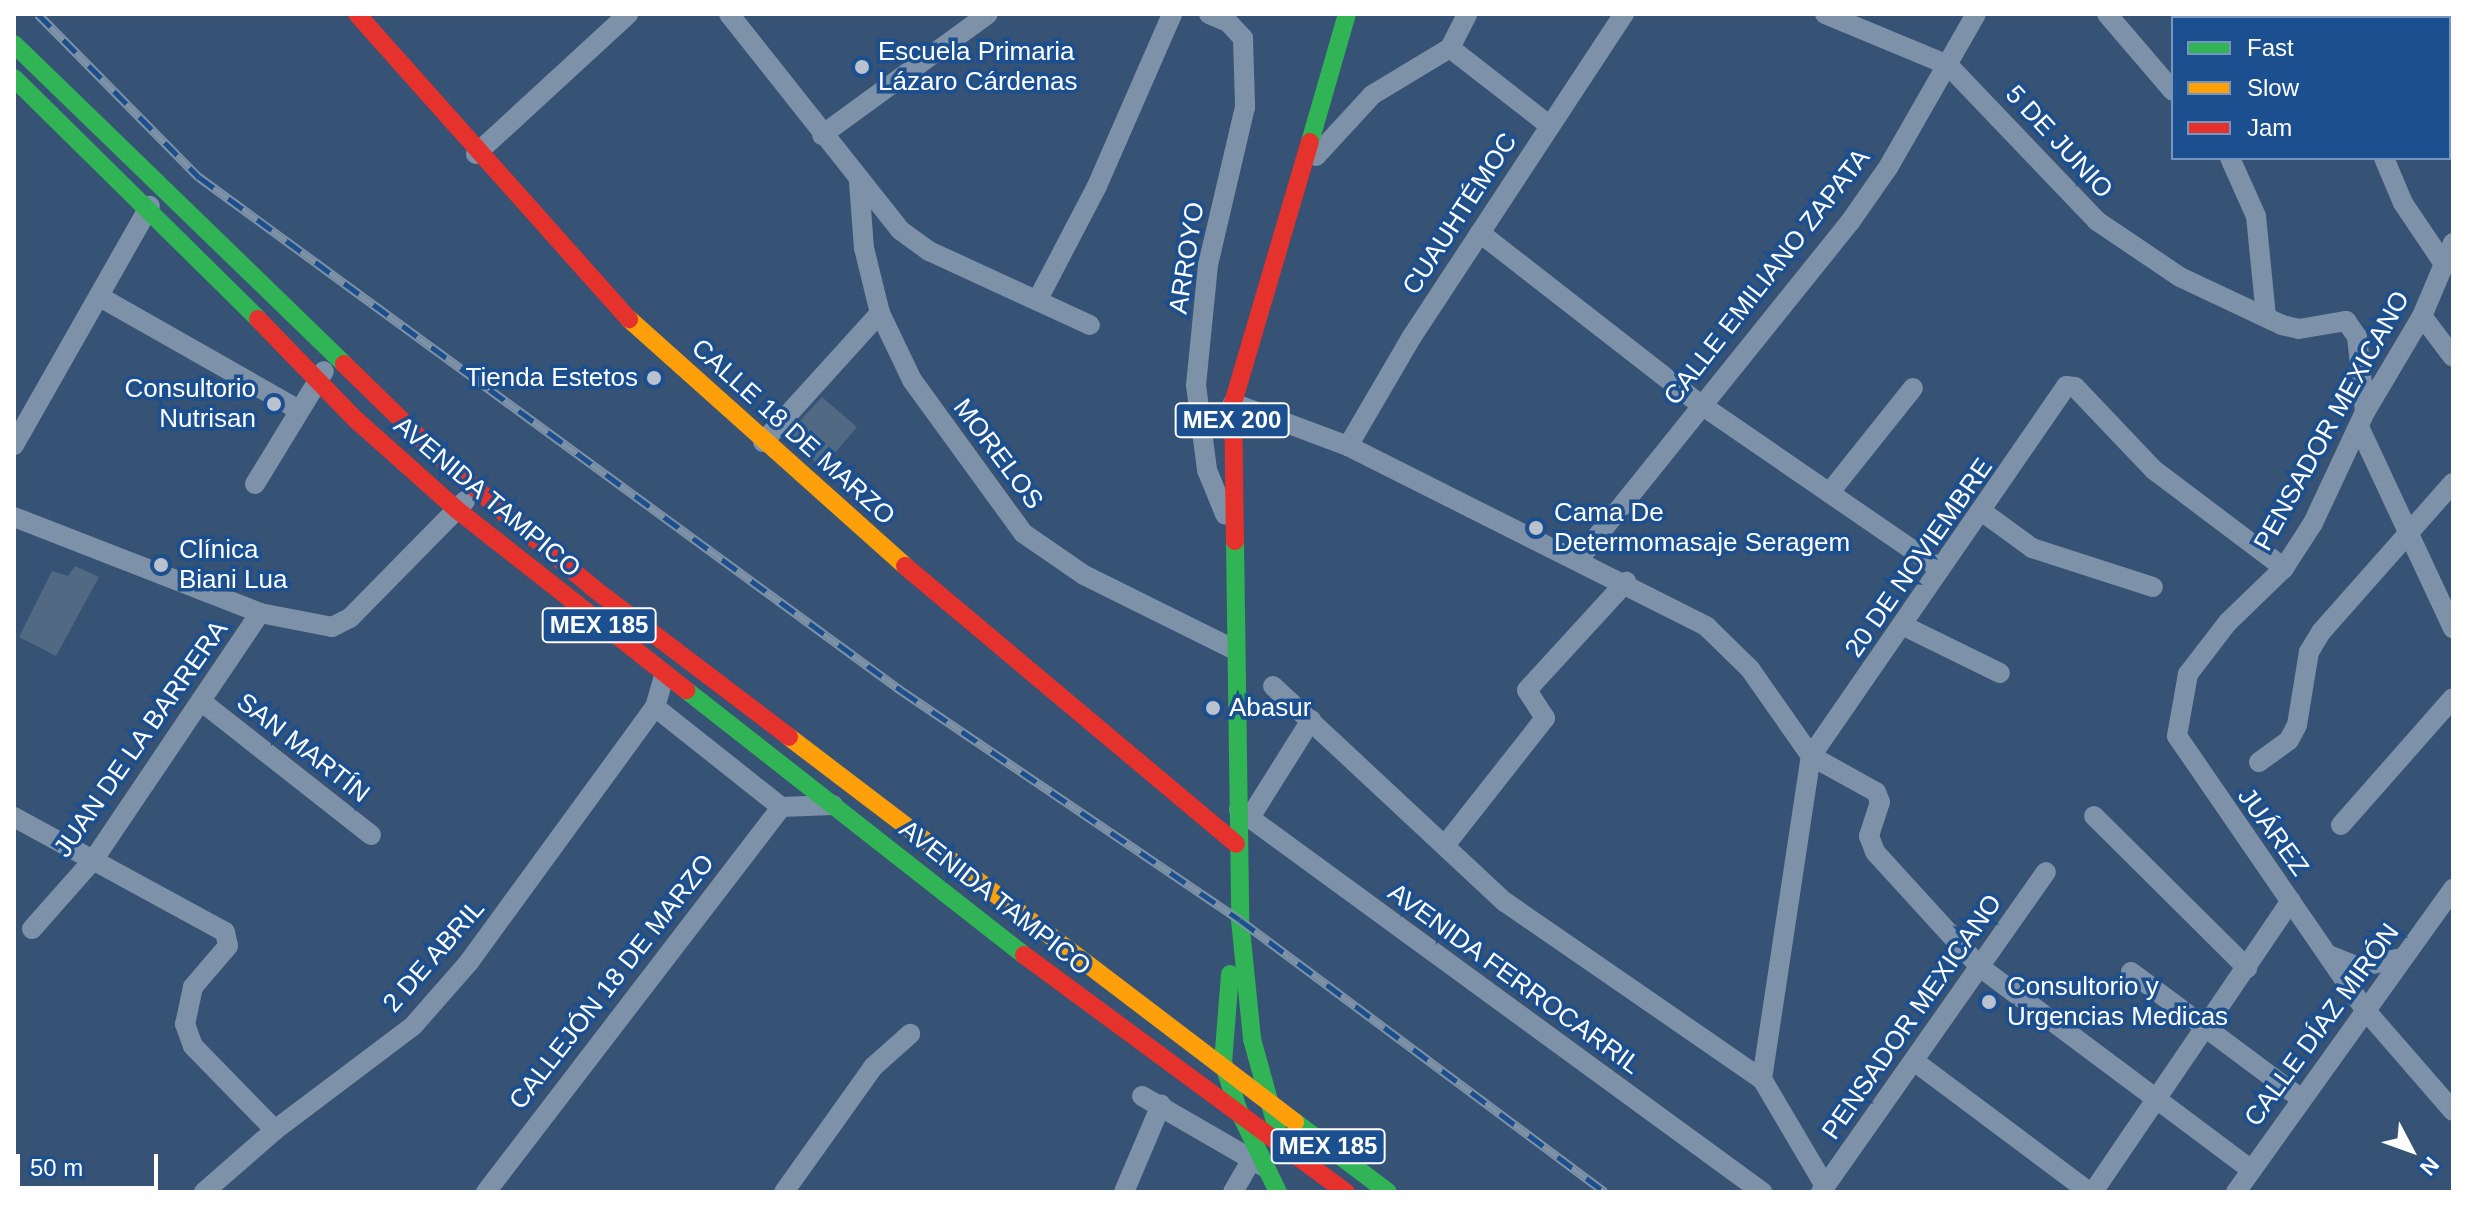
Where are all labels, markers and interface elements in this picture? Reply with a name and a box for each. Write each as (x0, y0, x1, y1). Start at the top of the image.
legend (2171, 16, 2451, 160)
text: Fast (2247, 34, 2294, 61)
place label: Escuela Primaria Lázaro Cárdenas (878, 36, 1077, 98)
marker: Escuela Primaria Lázaro Cárdenas (853, 58, 871, 76)
text: Slow (2247, 74, 2299, 101)
street label: 5 DE JUNIO (1999, 79, 2119, 205)
text: Jam (2247, 114, 2292, 141)
street label: CUAUHTÉMOC (1396, 127, 1524, 301)
street label: CALLE EMILIANO ZAPATA (1657, 143, 1877, 411)
street label: ARROYO (1163, 200, 1211, 316)
street label: PENSADOR MEXICANO (2248, 286, 2416, 556)
street label: CALLE 18 DE MARZO (685, 332, 901, 532)
place label: Tienda Estetos (466, 362, 638, 394)
marker: Tienda Estetos (645, 369, 663, 387)
place label: Consultorio Nutrisan (124, 373, 256, 434)
marker: Consultorio Nutrisan (263, 393, 285, 415)
street label: MORELOS (946, 393, 1050, 515)
road number: MEX 200 (1174, 400, 1290, 440)
street label: AVENIDA TAMPICO (387, 409, 587, 585)
street label: 20 DE NOVIEMBRE (1839, 453, 1999, 663)
place label: Cama De Determomasaje Seragem (1554, 497, 1850, 558)
marker: Cama De Determomasaje Seragem (1525, 517, 1547, 539)
place label: Clínica Biani Lua (179, 534, 287, 596)
marker: Clínica Biani Lua (150, 554, 172, 576)
road number: MEX 185 (541, 605, 657, 645)
street label: JUAN DE LA BARRERA (47, 614, 235, 864)
street label: SAN MARTÍN (230, 686, 376, 810)
place label: Abasur (1229, 692, 1311, 724)
marker: Abasur (1204, 699, 1222, 717)
street label: JUÁREZ (2231, 782, 2315, 882)
street label: AVENIDA TAMPICO (892, 813, 1098, 983)
street label: CALLEJÓN 18 DE MARZO (503, 848, 721, 1116)
street label: AVENIDA FERROCARRIL (1381, 877, 1647, 1081)
street label: PENSADOR MEXICANO (1816, 889, 2008, 1145)
street label: 2 DE ABRIL (376, 893, 492, 1019)
street label: CALLE DÍAZ MIRÓN (2238, 918, 2406, 1132)
place label: Consultorio y Urgencias Medicas (2007, 971, 2228, 1032)
marker: Consultorio y Urgencias Medicas (1978, 991, 2000, 1013)
north arrow (2371, 1110, 2451, 1190)
road number: MEX 185 (1270, 1126, 1386, 1166)
scale bar (20, 1138, 162, 1188)
text: N (2415, 1152, 2444, 1180)
text: 50 m (30, 1154, 83, 1181)

